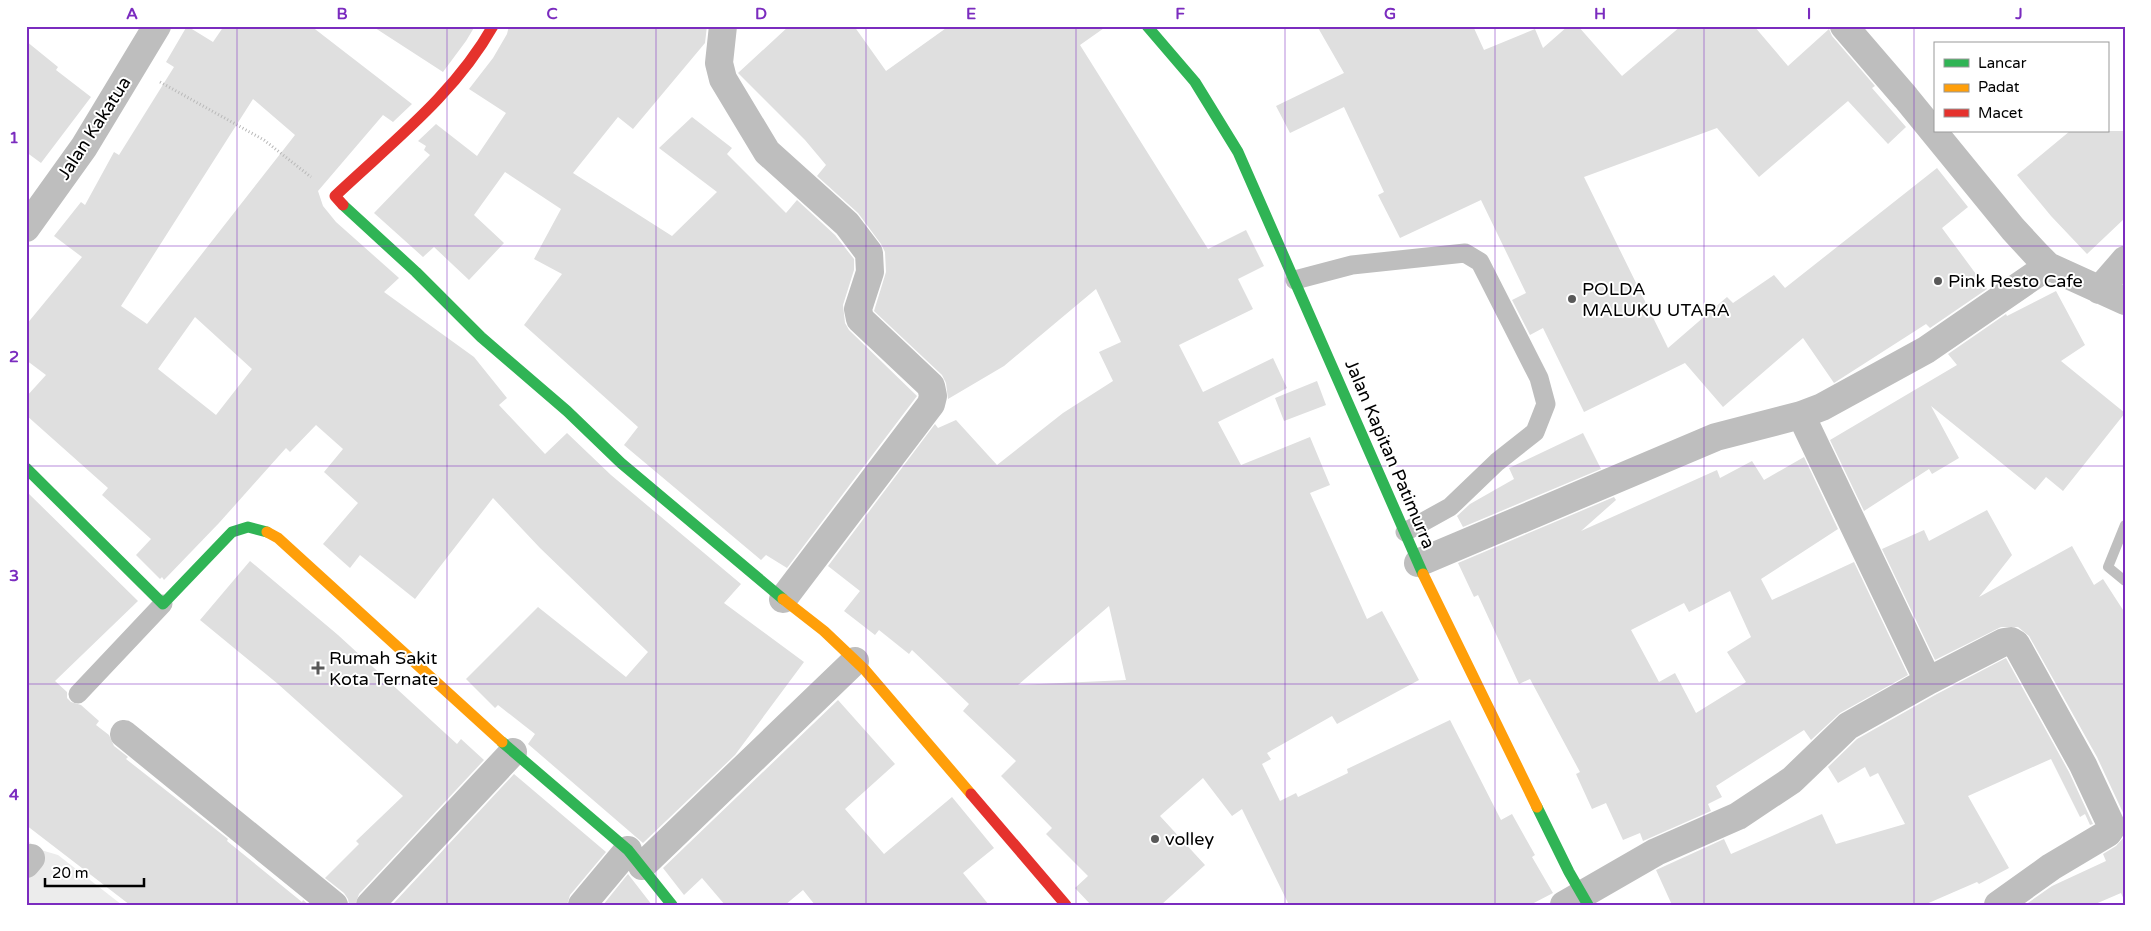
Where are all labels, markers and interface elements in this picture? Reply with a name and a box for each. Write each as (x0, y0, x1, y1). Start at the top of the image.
text: A (126, 4, 138, 24)
text: B (336, 4, 348, 24)
text: C (546, 4, 558, 24)
text: D (755, 4, 767, 24)
text: E (966, 4, 976, 24)
text: F (1175, 4, 1185, 24)
text: G (1384, 4, 1396, 24)
text: H (1594, 4, 1606, 24)
text: I (1807, 4, 1811, 24)
text: J (2014, 4, 2023, 24)
legend (1934, 42, 2108, 132)
text: Lancar (1978, 54, 2027, 72)
street label: Jalan Kakatua (53, 72, 135, 184)
text: Padat (1978, 78, 2020, 96)
text: Macet (1978, 104, 2023, 122)
text: 1 (9, 128, 19, 148)
place label: Pink Resto Cafe (1948, 270, 2083, 292)
marker: Pink Resto Cafe (1932, 275, 1944, 287)
place label: POLDA MALUKU UTARA (1582, 278, 1730, 321)
marker: POLDA MALUKU UTARA (1566, 293, 1578, 305)
text: 2 (9, 347, 19, 367)
street label: Jalan Kapitan Patimurra (1340, 356, 1440, 552)
text: 3 (9, 566, 19, 586)
place label: Rumah Sakit Kota Ternate (329, 647, 438, 690)
marker: Rumah Sakit Kota Ternate (311, 661, 325, 675)
text: 4 (9, 785, 19, 805)
place label: volley (1165, 828, 1214, 850)
marker: volley (1149, 833, 1161, 845)
scale bar (45, 856, 144, 888)
text: 20 m (52, 864, 89, 882)

